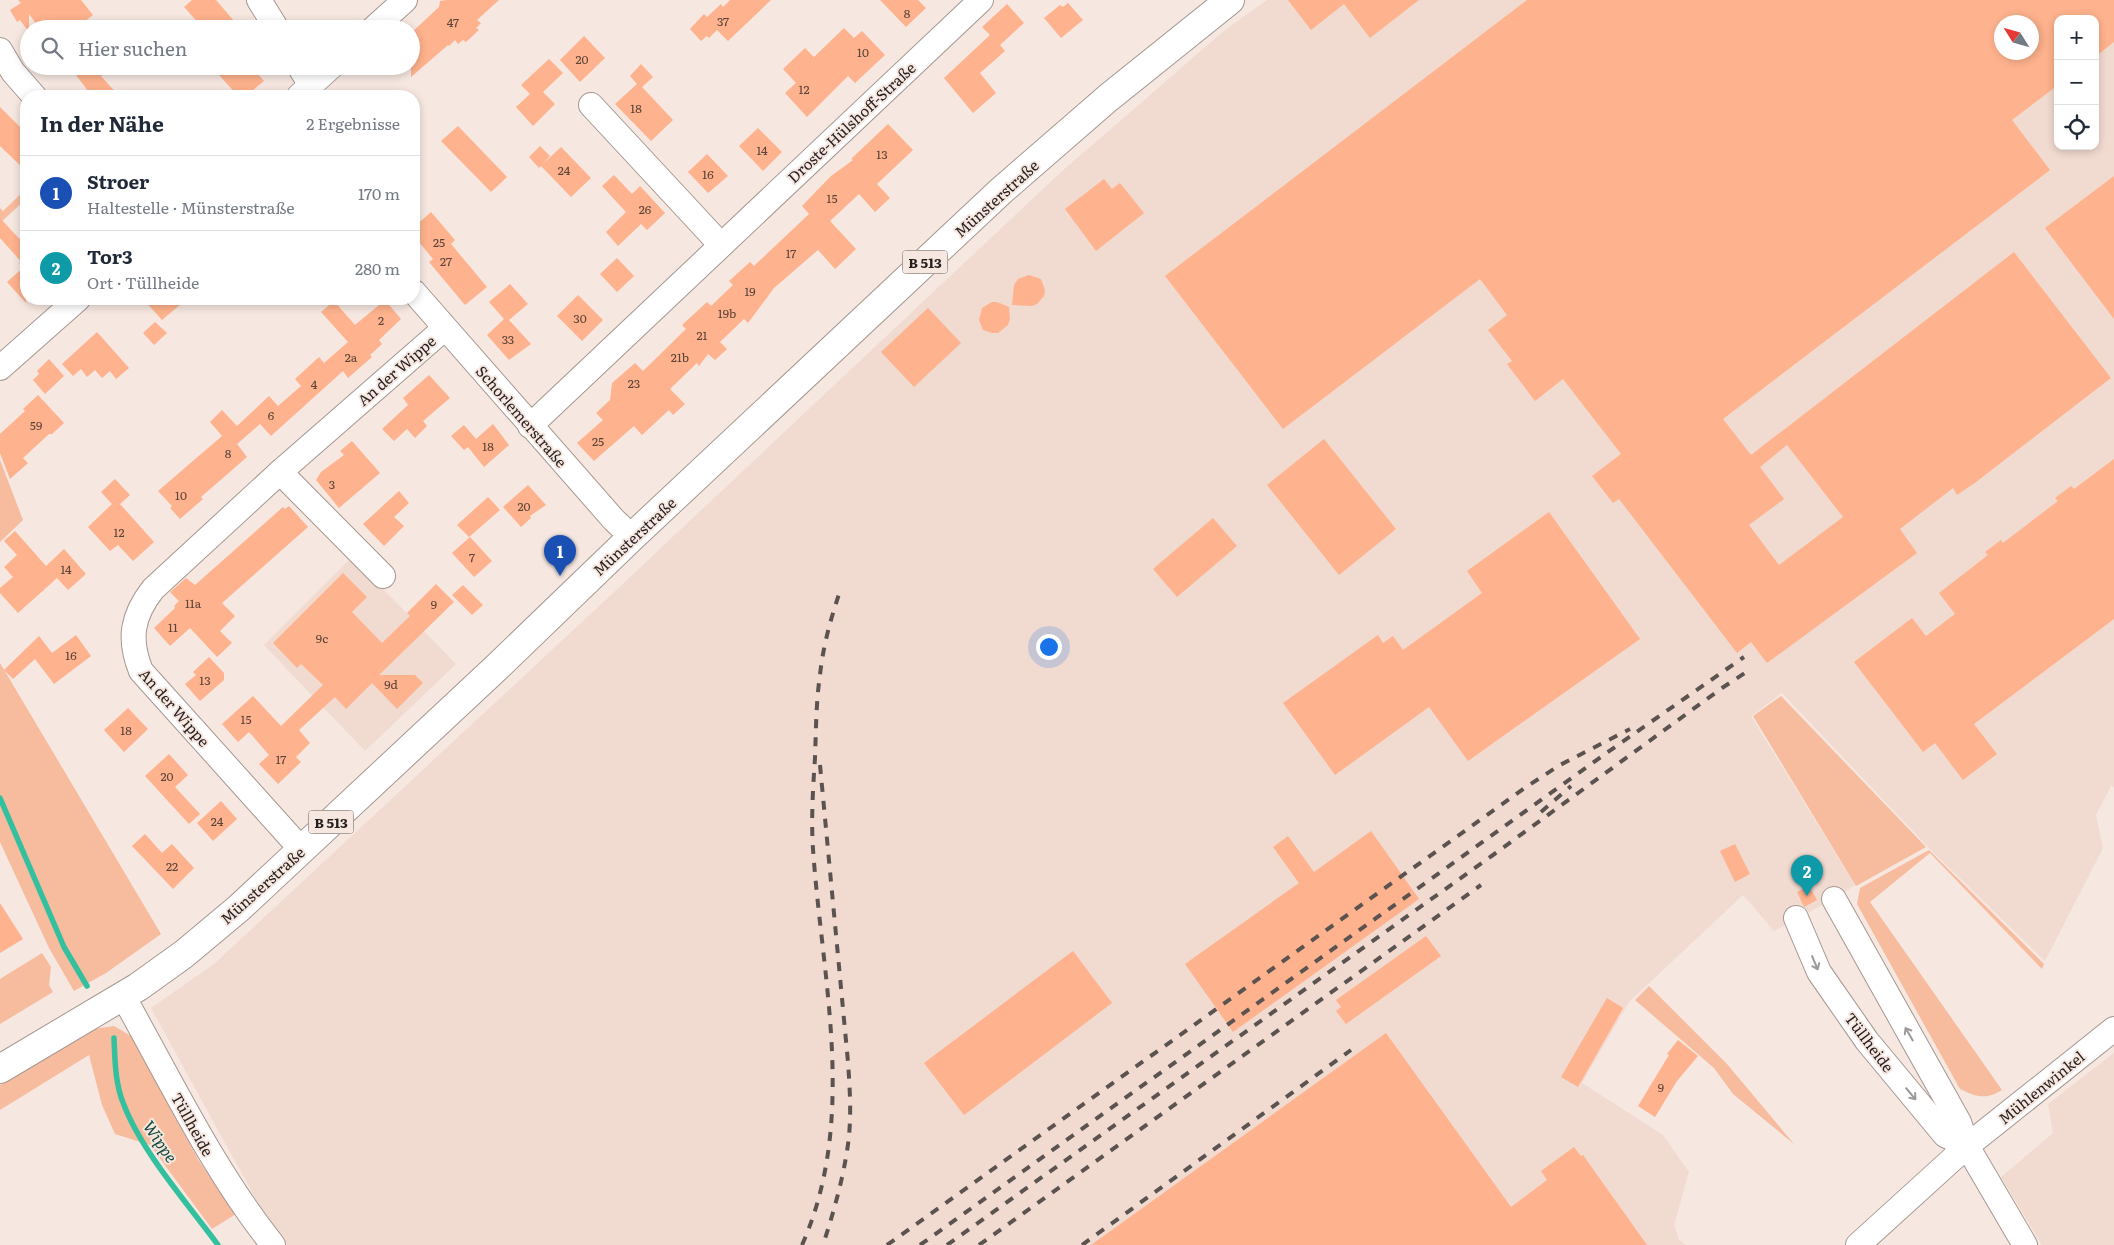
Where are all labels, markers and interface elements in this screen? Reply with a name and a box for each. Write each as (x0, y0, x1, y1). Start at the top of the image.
house number: 8 (904, 4, 911, 22)
house number: 37 (717, 12, 729, 30)
house number: 47 (447, 13, 459, 31)
north arrow (1994, 15, 2039, 60)
map controls (2054, 15, 2099, 150)
button: + (2054, 15, 2099, 60)
search box (20, 20, 420, 75)
icon: search (38, 34, 66, 62)
text: Hier suchen (78, 34, 187, 62)
house number: 10 (857, 43, 869, 61)
house number: 20 (575, 50, 589, 68)
street label: Droste-Hülshoff-Straße (782, 56, 921, 188)
button: − (2054, 60, 2099, 105)
house number: 12 (799, 80, 809, 98)
house number: 18 (630, 99, 642, 117)
button: locate (2054, 105, 2099, 150)
text: In der Nähe (40, 107, 164, 138)
text: 2 Ergebnisse (306, 111, 400, 135)
house number: 14 (756, 141, 768, 159)
house number: 13 (876, 145, 888, 163)
street label: Münsterstraße (949, 154, 1043, 242)
house number: 24 (558, 161, 571, 179)
house number: 16 (702, 165, 714, 183)
text: Stroer (87, 167, 149, 195)
text: 1 (53, 181, 59, 205)
text: 170 m (358, 181, 400, 205)
house number: 15 (827, 189, 837, 207)
text: Haltestelle · Münsterstraße (87, 195, 295, 219)
house number: 26 (639, 200, 652, 218)
house number: 25 (433, 233, 445, 251)
text: Tor3 (87, 242, 133, 270)
house number: 17 (786, 244, 796, 262)
road number: B 513 (902, 250, 948, 274)
house number: 27 (440, 252, 452, 270)
text: 2 (52, 256, 60, 280)
text: 280 m (355, 256, 400, 280)
text: Ort · Tüllheide (87, 270, 199, 294)
house number: 19 (744, 282, 756, 300)
house number: 19b (718, 304, 736, 322)
house number: 30 (573, 309, 587, 327)
house number: 2 (378, 311, 384, 329)
house number: 21 (697, 326, 708, 344)
street label: An der Wippe (352, 329, 441, 411)
house number: 33 (502, 330, 514, 348)
house number: 2a (345, 348, 358, 366)
house number: 21b (671, 348, 689, 366)
street label: Schorlemerstraße (471, 360, 573, 472)
house number: 23 (628, 374, 640, 392)
house number: 4 (311, 375, 318, 393)
house number: 6 (268, 406, 275, 424)
house number: 59 (30, 416, 42, 434)
house number: 25 (592, 432, 604, 450)
house number: 18 (482, 437, 494, 455)
house number: 8 (225, 444, 232, 462)
house number: 3 (329, 475, 335, 493)
house number: 10 (175, 486, 187, 504)
street label: Münsterstraße (587, 491, 681, 581)
house number: 20 (517, 497, 531, 515)
house number: 12 (114, 523, 124, 541)
pin: 1 (544, 535, 576, 576)
house number: 7 (469, 548, 475, 566)
house number: 14 (60, 560, 72, 578)
house number: 11a (185, 594, 202, 612)
house number: 9 (431, 595, 437, 613)
house number: 11 (168, 618, 178, 636)
house number: 9c (316, 629, 328, 647)
your location (1036, 634, 1062, 660)
house number: 16 (65, 646, 77, 664)
street label: An der Wippe (134, 663, 216, 752)
house number: 13 (199, 671, 211, 689)
house number: 9d (384, 675, 398, 693)
house number: 15 (241, 710, 251, 728)
house number: 18 (120, 721, 132, 739)
house number: 17 (276, 750, 286, 768)
house number: 20 (160, 767, 174, 785)
road number: B 513 (308, 810, 354, 834)
house number: 24 (211, 812, 224, 830)
street label: Münsterstraße (215, 841, 309, 929)
pin: 2 (1791, 855, 1823, 896)
house number: 22 (166, 857, 178, 875)
one-way arrow (1811, 955, 1821, 970)
street label: Tüllheide (1840, 1007, 1900, 1077)
one-way arrow (1904, 1027, 1913, 1042)
street label: Mühlenwinkel (1993, 1045, 2089, 1129)
house number: 9 (1658, 1078, 1664, 1096)
one-way arrow (1905, 1087, 1916, 1100)
street label: Tüllheide (166, 1088, 220, 1160)
water label: Wippe (138, 1115, 184, 1167)

